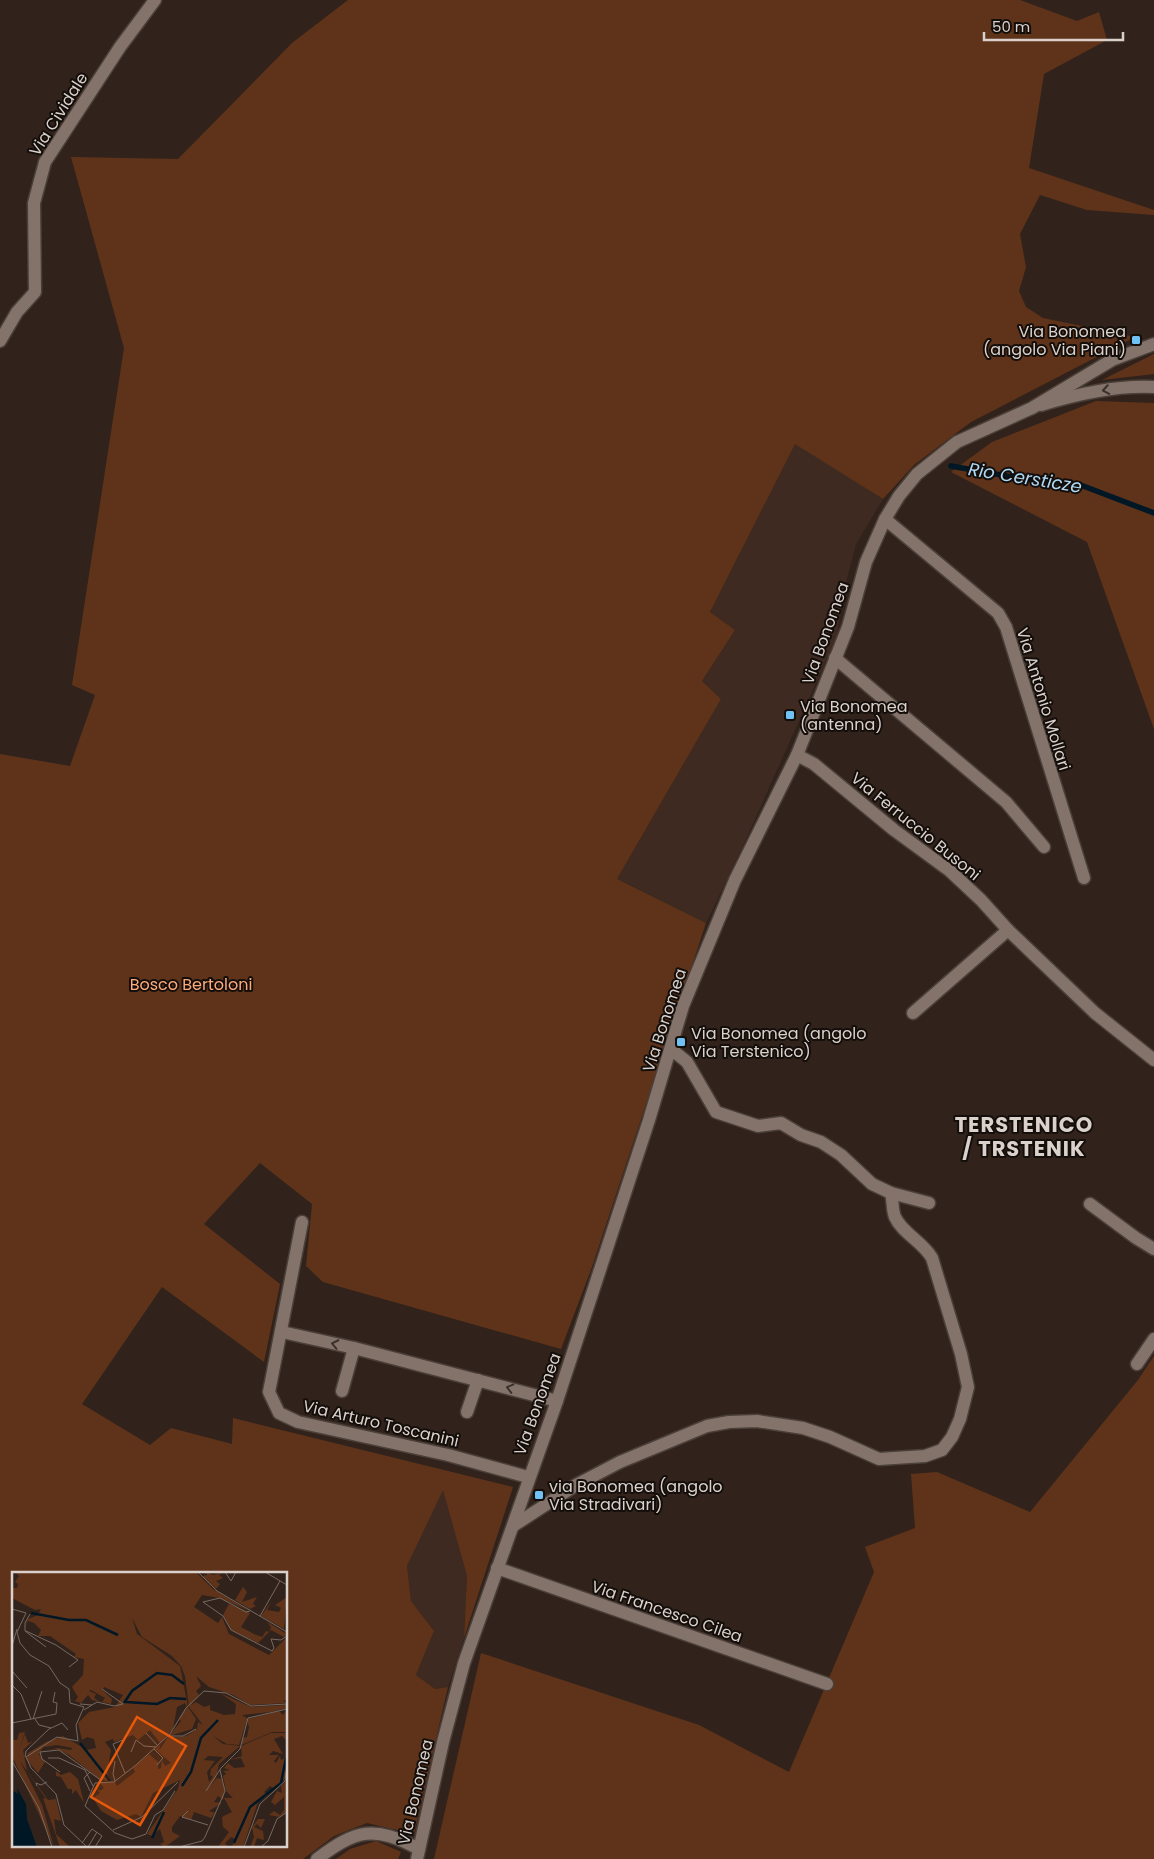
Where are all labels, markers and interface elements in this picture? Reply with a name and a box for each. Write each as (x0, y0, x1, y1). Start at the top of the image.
scale bar (984, 10, 1123, 42)
text: 50 m (992, 16, 1030, 37)
street label: Via Cividale (24, 68, 93, 160)
place label: Via Bonomea (angolo Via Piani) (983, 320, 1126, 361)
marker: Via Bonomea (angolo Via Piani) (1130, 334, 1142, 346)
one-way arrow (1101, 385, 1110, 395)
water label: Rio Cersticze (966, 456, 1084, 499)
street label: Via Bonomea (796, 579, 855, 688)
street label: Via Antonio Mollari (1011, 625, 1076, 773)
place label: Via Bonomea (antenna) (800, 695, 908, 736)
marker: Via Bonomea (antenna) (784, 709, 796, 721)
street label: Via Ferruccio Busoni (846, 767, 985, 886)
street label: Via Bonomea (637, 965, 692, 1075)
park label: Bosco Bertoloni (130, 973, 252, 996)
place label: Via Bonomea (angolo Via Terstenico) (691, 1022, 866, 1063)
marker: Via Bonomea (angolo Via Terstenico) (675, 1036, 687, 1048)
district label: TERSTENICO / TRSTENIK (955, 1110, 1093, 1163)
one-way arrow (331, 1339, 340, 1350)
street label: Via Bonomea (508, 1350, 567, 1459)
one-way arrow (506, 1384, 514, 1394)
street label: Via Arturo Toscanini (301, 1394, 461, 1453)
place label: via Bonomea (angolo Via Stradivari) (549, 1475, 723, 1516)
marker: via Bonomea (angolo Via Stradivari) (533, 1489, 545, 1501)
inset map (12, 1572, 288, 1846)
street label: Via Francesco Cilea (588, 1575, 745, 1648)
street label: Via Bonomea (392, 1737, 439, 1847)

